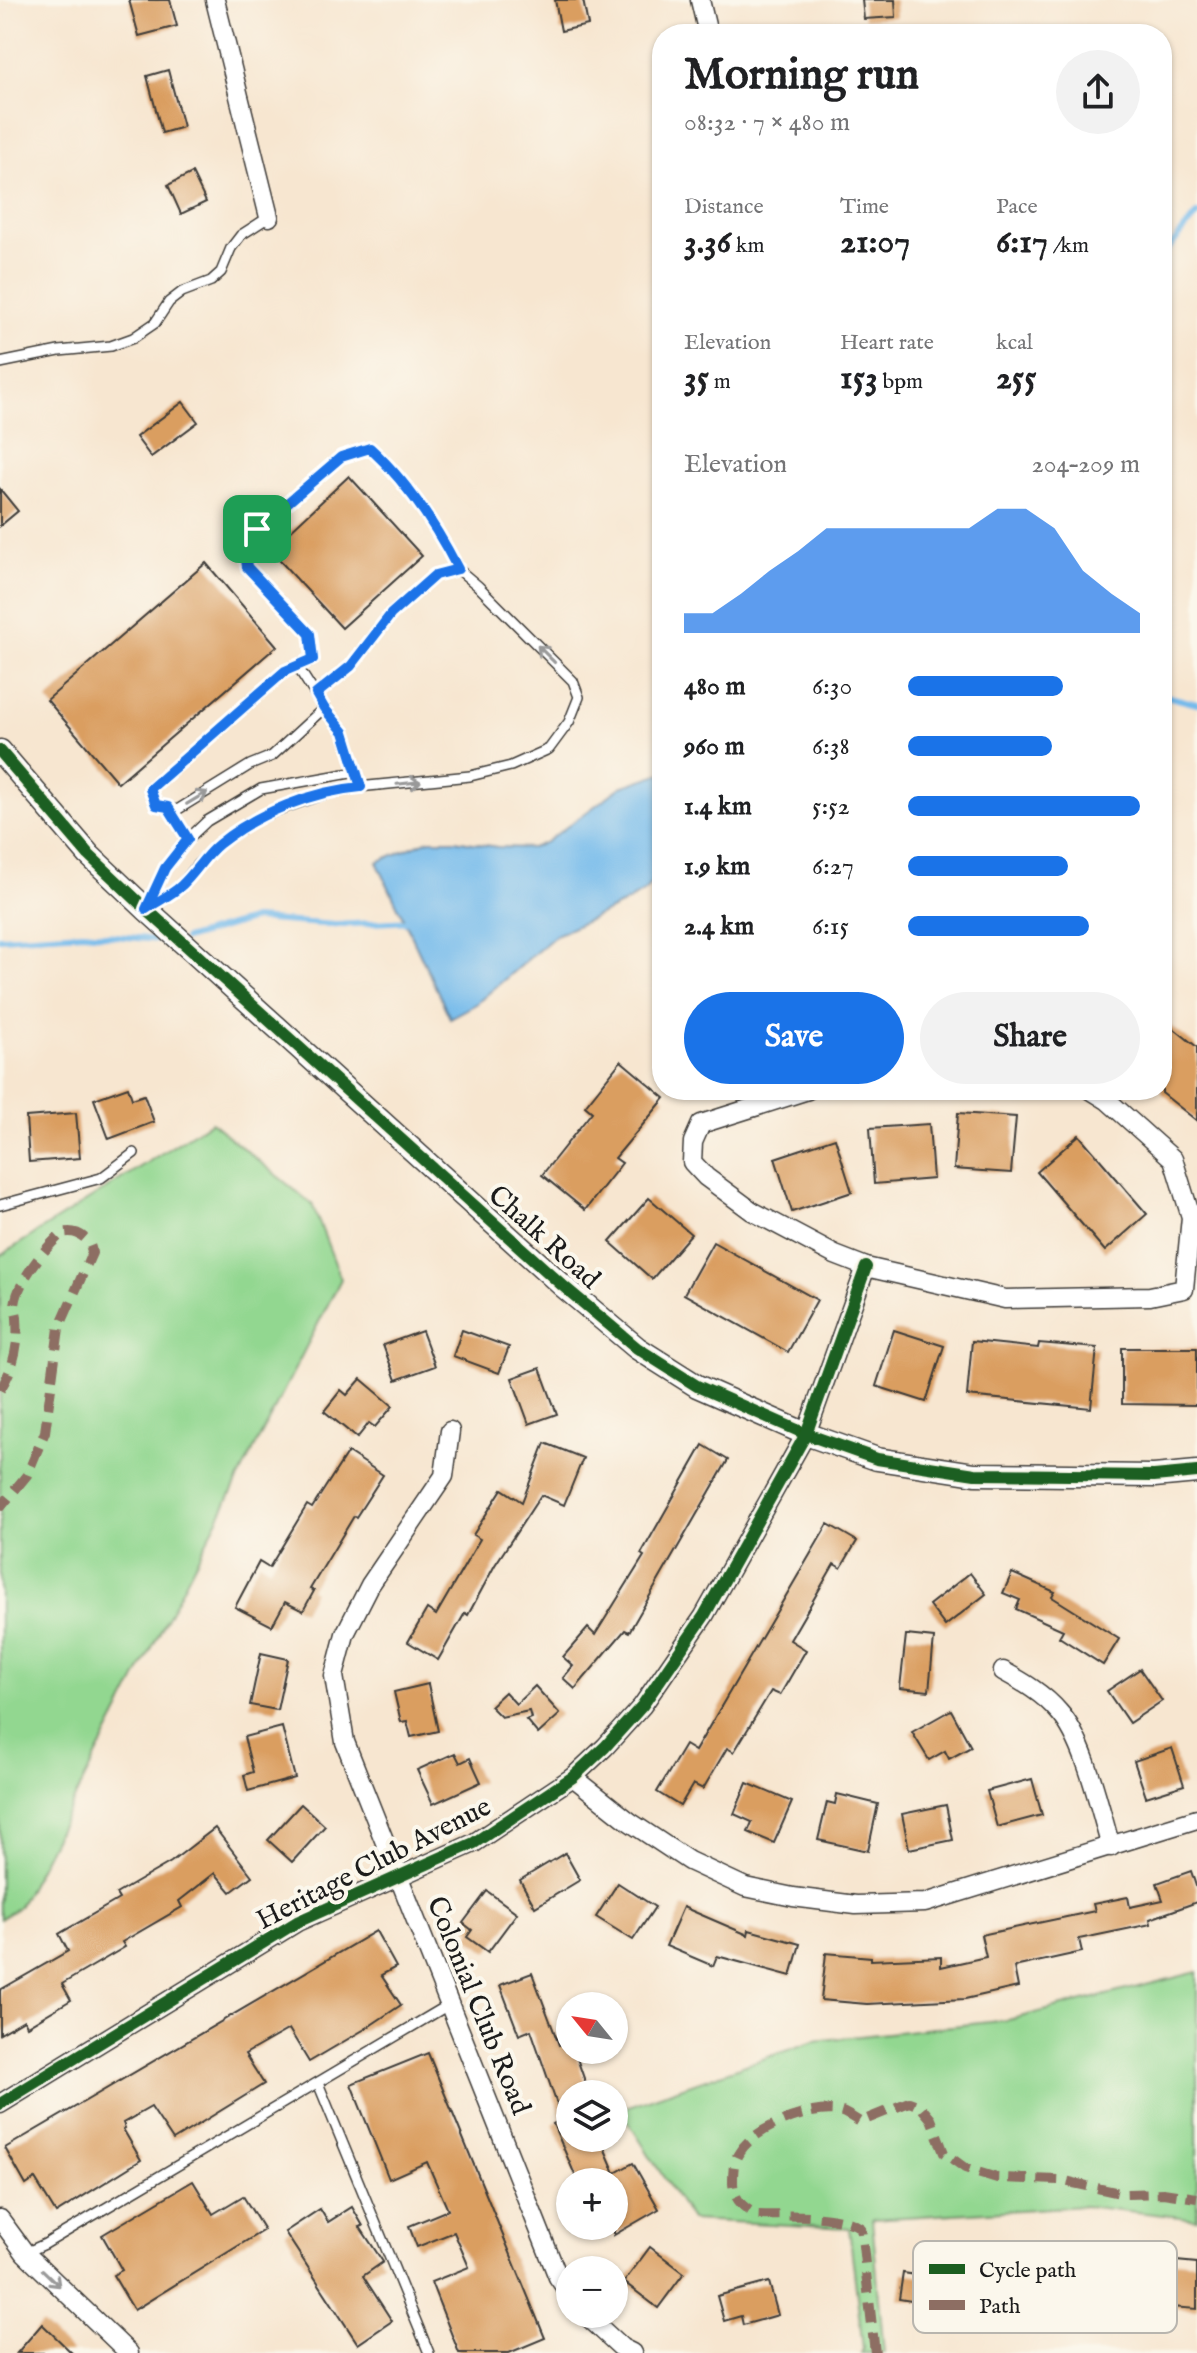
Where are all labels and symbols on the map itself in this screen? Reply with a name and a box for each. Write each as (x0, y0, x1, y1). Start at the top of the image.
pin (223, 495, 291, 563)
one-way arrow (537, 644, 556, 664)
one-way arrow (396, 775, 422, 790)
one-way arrow (186, 789, 209, 805)
street label: Chalk Road (480, 1178, 607, 1297)
street label: Heritage Club Avenue (251, 1790, 497, 1939)
street label: Colonial Club Road (418, 1892, 537, 2120)
north arrow (556, 1992, 628, 2064)
legend (913, 2241, 1177, 2333)
text: Cycle path (979, 2257, 1076, 2285)
one-way arrow (41, 2268, 60, 2287)
text: Path (979, 2293, 1021, 2321)

